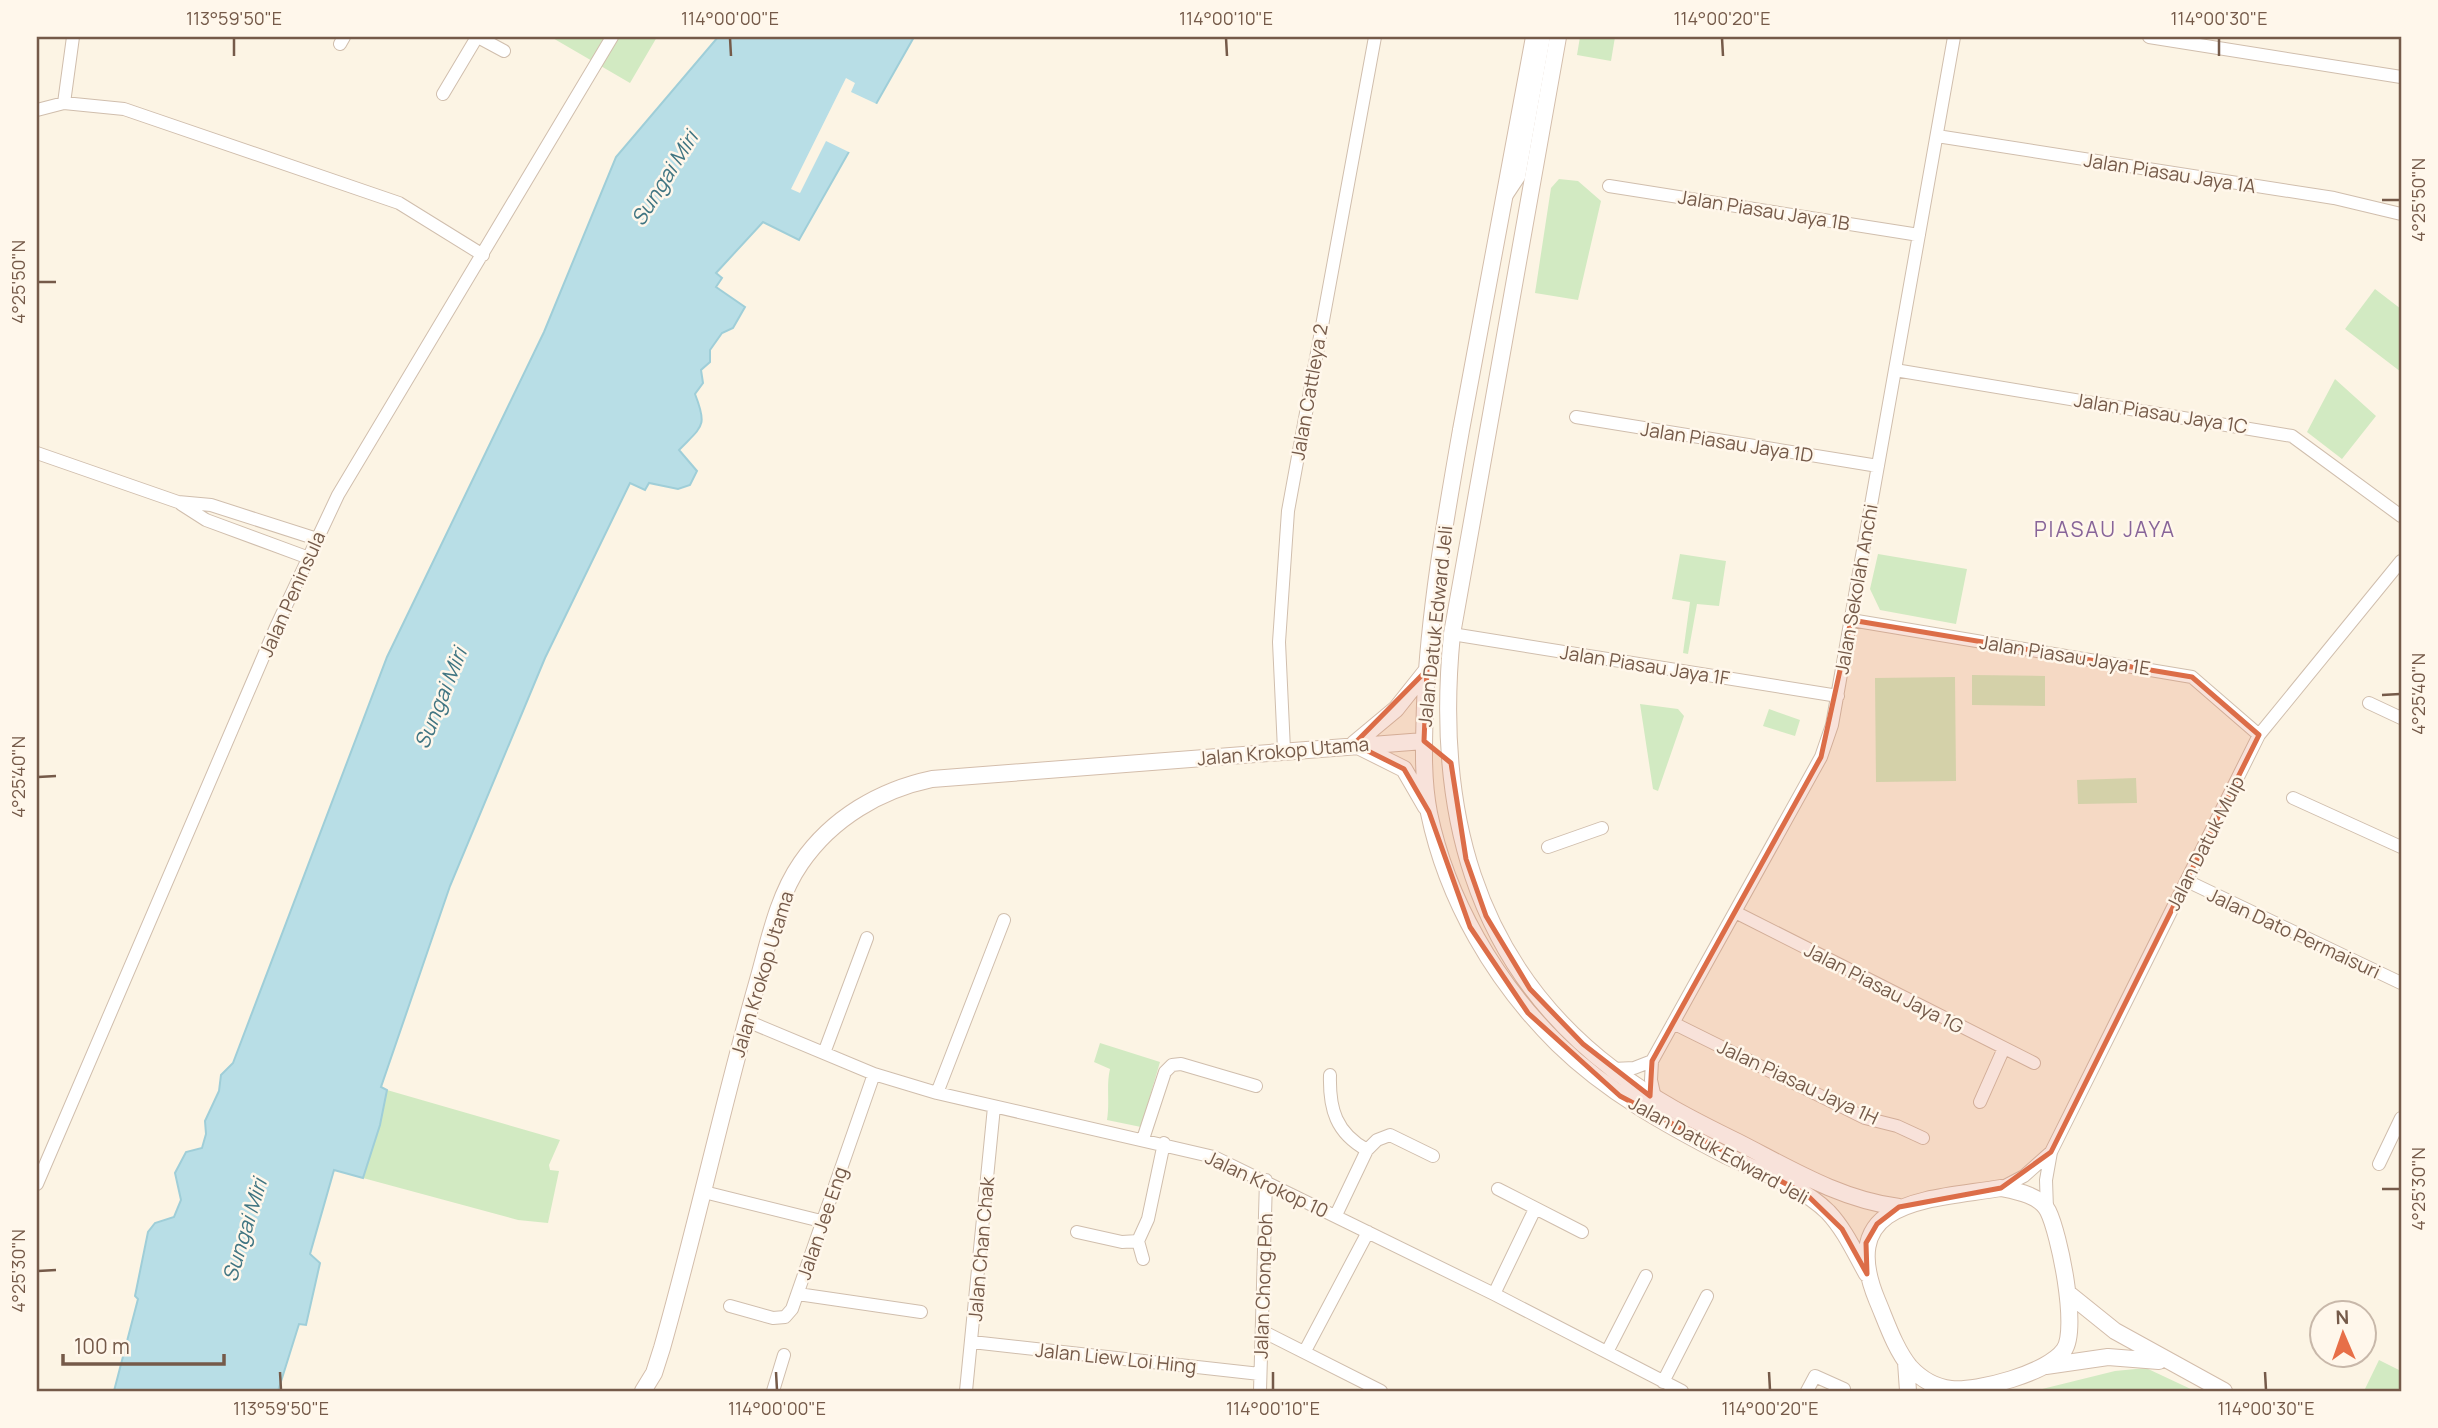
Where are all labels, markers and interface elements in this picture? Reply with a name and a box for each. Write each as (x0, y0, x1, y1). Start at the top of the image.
text: 113°59'50"E (186, 6, 282, 30)
text: 114°00'00"E (681, 6, 779, 30)
text: 114°00'10"E (1179, 6, 1273, 30)
text: 114°00'20"E (1673, 6, 1771, 30)
text: 114°00'30"E (2171, 6, 2267, 30)
water label: Sungai Miri (624, 123, 706, 230)
street label: Jalan Piasau Jaya 1A (2082, 147, 2258, 199)
text: 4°25'50"N (2406, 158, 2430, 242)
street label: Jalan Piasau Jaya 1B (1676, 184, 1852, 236)
text: 4°25'50"N (6, 240, 30, 324)
street label: Jalan Cattleya 2 (1284, 322, 1334, 462)
street label: Jalan Piasau Jaya 1C (2072, 386, 2250, 440)
street label: Jalan Piasau Jaya 1D (1639, 416, 1815, 468)
street label: Jalan Sekolah Anchi (1828, 502, 1884, 676)
district label: PIASAU JAYA (2034, 515, 2176, 543)
street label: Jalan Datuk Edward Jeli (1412, 524, 1458, 728)
street label: Jalan Peninsula (253, 527, 331, 661)
street label: Jalan Piasau Jaya 1E (1978, 629, 2152, 681)
street label: Jalan Piasau Jaya 1F (1558, 639, 1732, 691)
water label: Sungai Miri (407, 641, 474, 752)
text: 4°25'40"N (2406, 653, 2430, 735)
street label: Jalan Krokop Utama (1196, 731, 1370, 771)
text: 4°25'40"N (6, 736, 30, 818)
street label: Jalan Datuk Muip (2160, 771, 2250, 915)
street label: Jalan Dato Permaisuri (2203, 881, 2385, 985)
street label: Jalan Krokop Utama (724, 888, 800, 1060)
street label: Jalan Piasau Jaya 1G (1800, 937, 1968, 1039)
street label: Jalan Piasau Jaya 1H (1713, 1033, 1883, 1131)
street label: Jalan Datuk Edward Jeli (1624, 1090, 1814, 1210)
street label: Jalan Krokop 10 (1201, 1144, 1333, 1224)
text: 4°25'30"N (2406, 1147, 2430, 1231)
street label: Jalan Jee Eng (791, 1163, 853, 1283)
water label: Sungai Miri (215, 1172, 274, 1285)
street label: Jalan Chan Chak (962, 1175, 1000, 1322)
street label: Jalan Chong Poh (1247, 1213, 1279, 1359)
text: 4°25'30"N (6, 1229, 30, 1313)
north arrow (2308, 1298, 2378, 1368)
text: N (2335, 1304, 2350, 1330)
scale bar (63, 1323, 224, 1367)
text: 100 m (74, 1332, 130, 1360)
street label: Jalan Liew Loi Hing (1034, 1337, 1198, 1379)
text: 113°59'50"E (233, 1396, 329, 1420)
text: 114°00'00"E (728, 1396, 826, 1420)
text: 114°00'10"E (1226, 1396, 1320, 1420)
text: 114°00'20"E (1721, 1396, 1819, 1420)
text: 114°00'30"E (2218, 1396, 2314, 1420)

